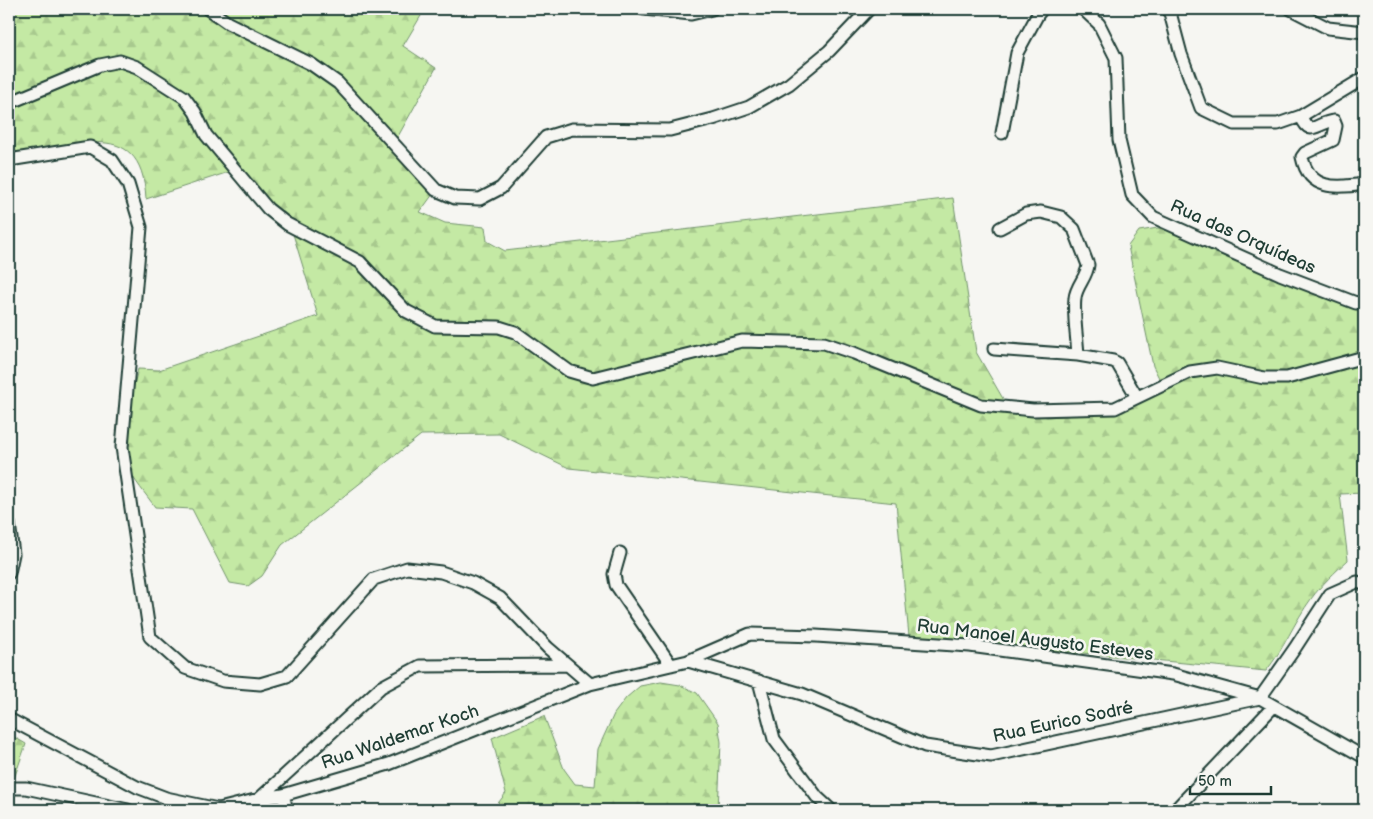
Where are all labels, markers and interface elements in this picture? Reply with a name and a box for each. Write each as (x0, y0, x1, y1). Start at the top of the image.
street label: Rua das Orquídeas (1167, 196, 1319, 279)
street label: Rua Manoel Augusto Esteves (916, 615, 1155, 665)
street label: Rua Eurico Sodré (991, 697, 1135, 747)
street label: Rua Waldemar Koch (318, 700, 482, 774)
scale bar (1190, 764, 1272, 796)
text: 50 m (1198, 772, 1232, 791)

